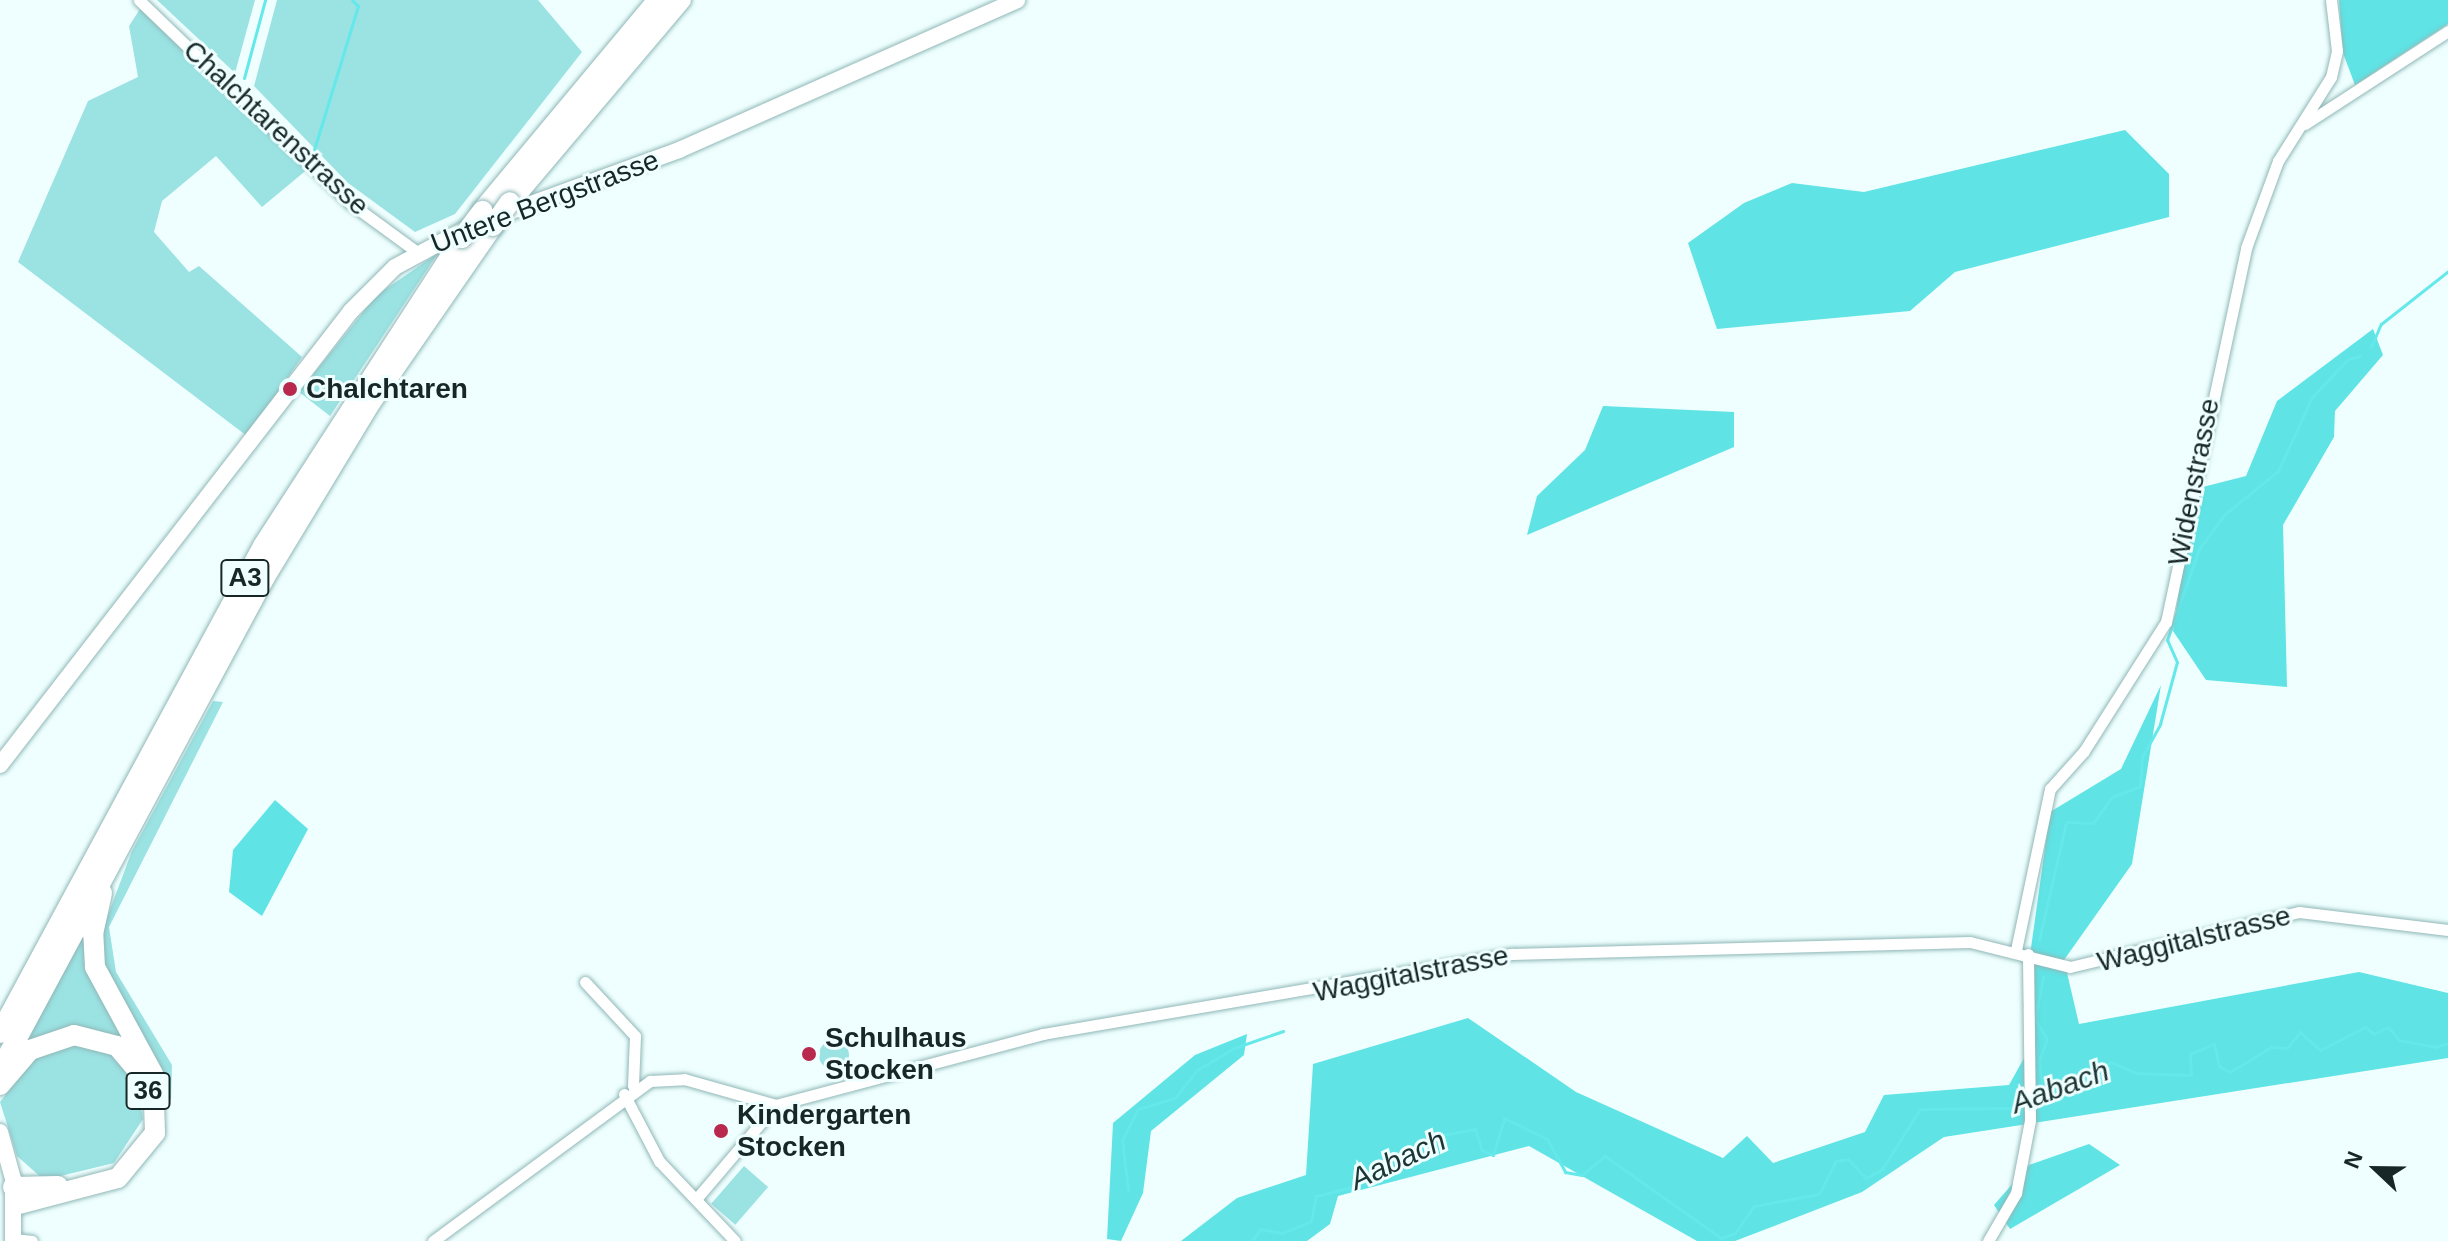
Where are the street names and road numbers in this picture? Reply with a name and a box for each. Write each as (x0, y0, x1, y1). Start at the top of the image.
street label: Chalchtarenstrasse (176, 33, 376, 223)
street label: Untere Bergstrasse (426, 143, 664, 261)
street label: Widenstrasse (2161, 396, 2227, 568)
road number: A3 (219, 556, 271, 600)
street label: Waggitalstrasse (2094, 899, 2294, 979)
street label: Waggitalstrasse (1311, 939, 1511, 1009)
road number: 36 (124, 1069, 172, 1113)

